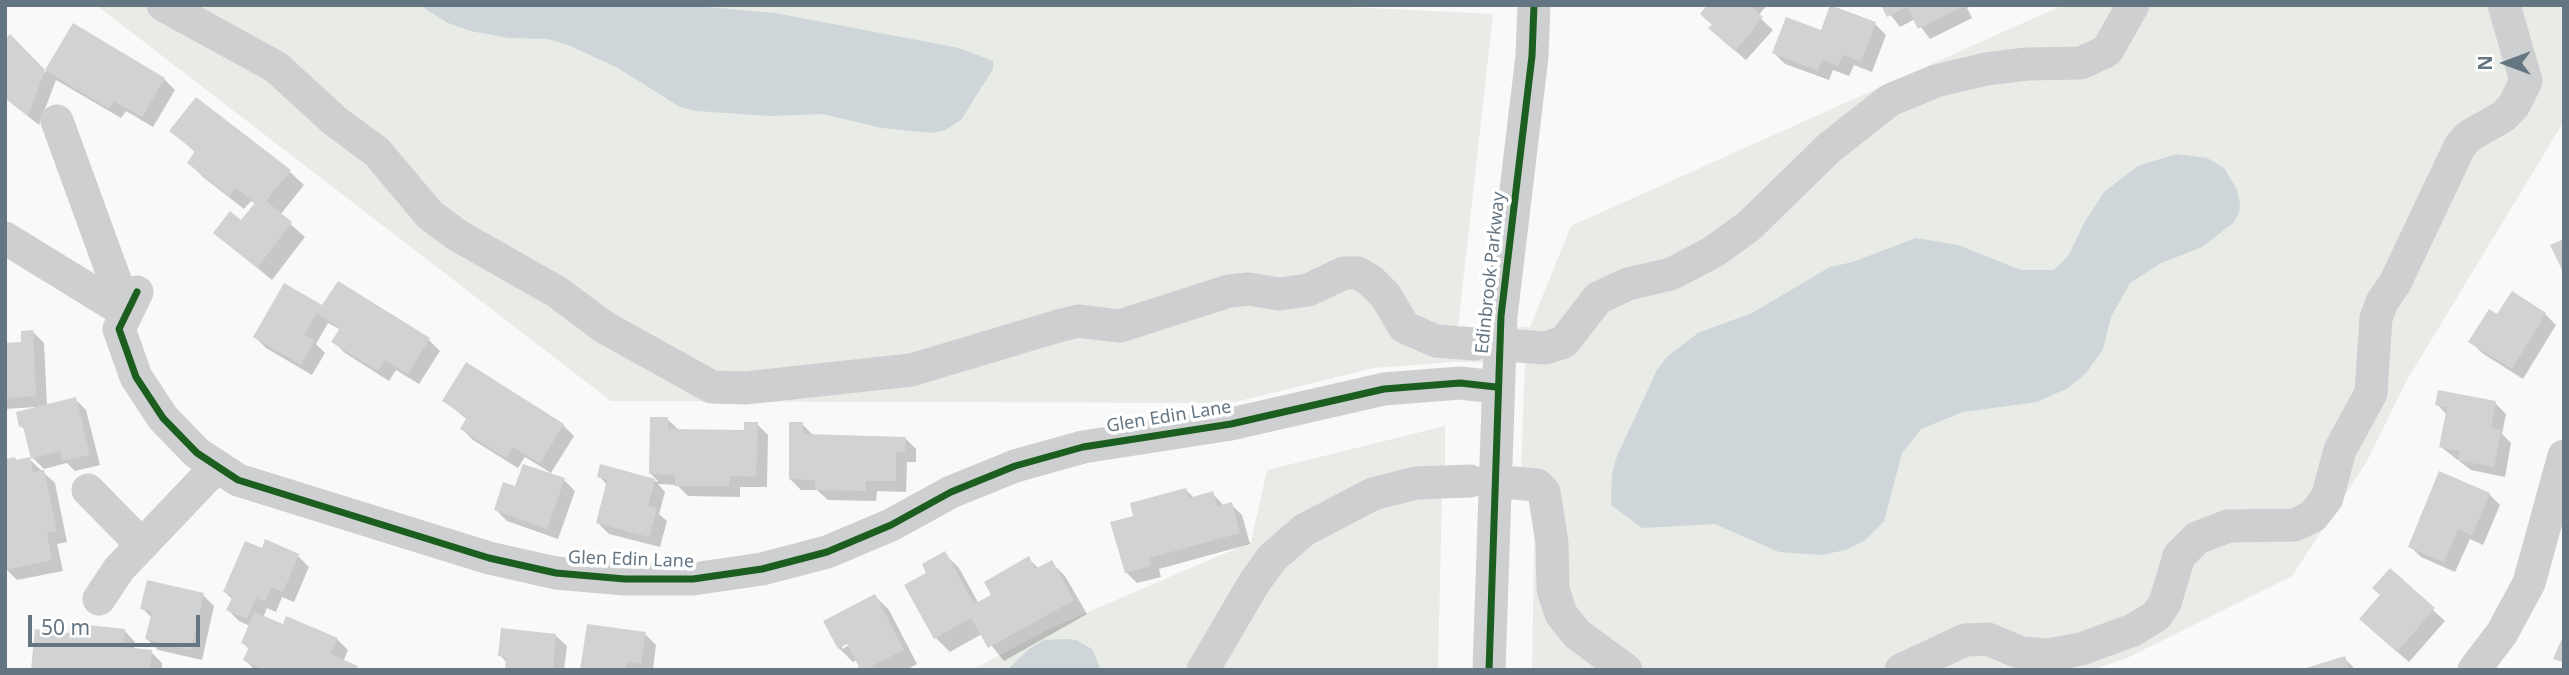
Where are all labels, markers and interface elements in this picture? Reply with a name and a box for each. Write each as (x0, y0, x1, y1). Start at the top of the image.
north arrow (2471, 28, 2541, 98)
text: N (2472, 55, 2498, 71)
street label: Edinbrook Parkway (1472, 191, 1510, 355)
street label: Glen Edin Lane (1105, 396, 1233, 438)
street label: Glen Edin Lane (568, 547, 694, 573)
scale bar (32, 602, 203, 646)
text: 50 m (41, 613, 90, 641)

